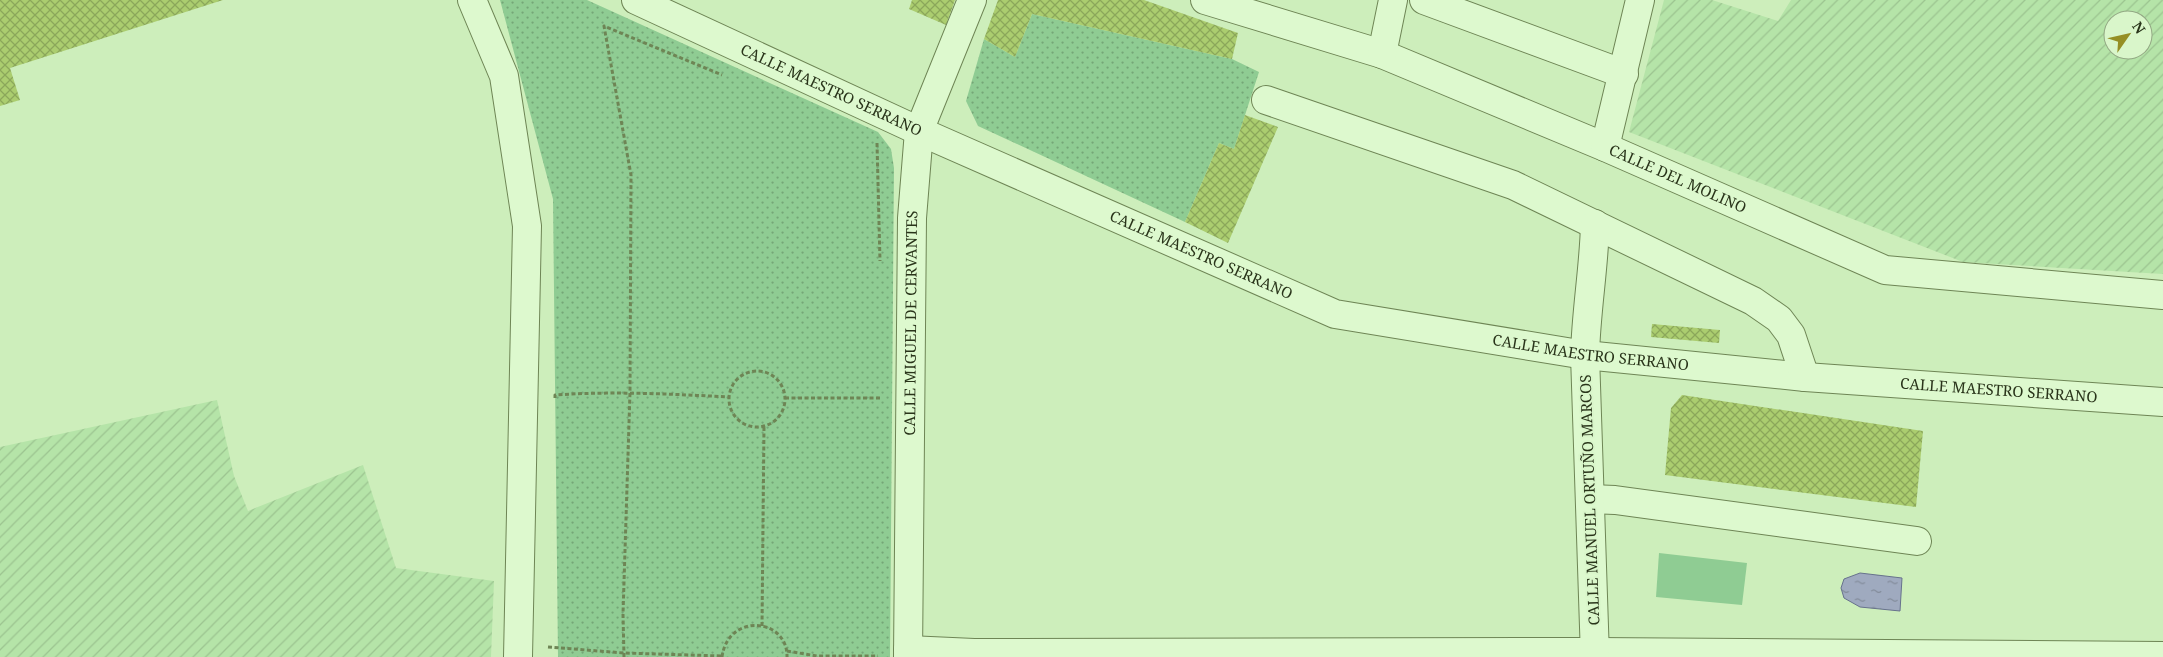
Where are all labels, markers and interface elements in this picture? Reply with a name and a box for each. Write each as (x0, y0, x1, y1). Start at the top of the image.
north arrow (2103, 10, 2153, 60)
text: N (2128, 18, 2150, 37)
street label: CALLE MAESTRO SERRANO (738, 39, 926, 140)
street label: CALLE DEL MOLINO (1606, 139, 1750, 217)
street label: CALLE MAESTRO SERRANO (1107, 205, 1296, 303)
street label: CALLE MIGUEL DE CERVANTES (899, 209, 922, 436)
street label: CALLE MAESTRO SERRANO (1491, 329, 1690, 374)
street label: CALLE MAESTRO SERRANO (1899, 373, 2098, 406)
street label: CALLE MANUEL ORTUÑO MARCOS (1575, 374, 1603, 626)

